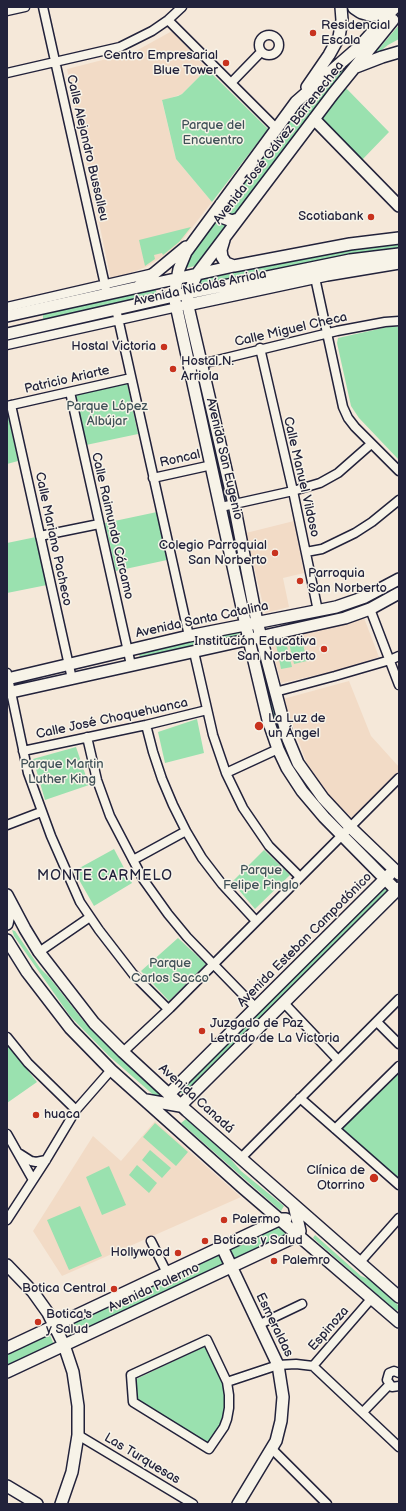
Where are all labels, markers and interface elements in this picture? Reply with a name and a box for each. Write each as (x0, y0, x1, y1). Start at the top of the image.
place label: Residencial Escala (321, 18, 390, 49)
marker: Residencial Escala (308, 28, 318, 38)
place label: Centro Empresarial Blue Tower (104, 48, 218, 79)
street label: Avenida José Gálvez Barrenechea (210, 58, 348, 228)
marker: Centro Empresarial Blue Tower (221, 58, 231, 68)
street label: Calle Alejandro Bussalleu (63, 73, 111, 223)
park label: Parque del Encuentro (181, 118, 245, 149)
place label: Scotiabank (298, 209, 363, 225)
marker: Scotiabank (366, 212, 376, 222)
street label: Avenida Nicolás Arriola (132, 266, 268, 310)
street label: Calle Miguel Checa (233, 309, 349, 351)
place label: Hostal Victoria (71, 339, 156, 355)
marker: Hostal Victoria (159, 342, 169, 352)
place label: Hostal N. Arriola (181, 354, 234, 385)
street label: Patricio Ariarte (23, 363, 111, 397)
marker: Hostal N. Arriola (168, 364, 178, 374)
street label: Avenida San Eugenio (202, 397, 246, 521)
park label: Parque López Albújar (66, 399, 148, 430)
street label: Calle Manuel Vildoso (280, 415, 322, 539)
street label: Roncal (158, 447, 202, 471)
street label: Calle Raimundo Cárcamo (88, 451, 136, 601)
street label: Calle Mariano Pacheco (31, 471, 75, 607)
place label: Colegio Parroquial San Norberto (159, 538, 267, 569)
marker: Colegio Parroquial San Norberto (270, 548, 280, 558)
place label: Parroquia San Norberto (308, 566, 387, 597)
marker: Parroquia San Norberto (295, 576, 305, 586)
street label: Avenida Santa Catalina (134, 598, 270, 642)
place label: Institución Educativa San Norberto (194, 634, 316, 665)
marker: Institución Educativa San Norberto (319, 644, 329, 654)
street label: Calle José Choquehuanca (35, 695, 189, 743)
place label: La Luz de un Ángel (268, 711, 326, 742)
marker: La Luz de un Ángel (253, 720, 265, 732)
park label: Parque Martin Luther King (20, 757, 104, 788)
park label: Parque Felipe Pinglo (223, 863, 299, 894)
district label: MONTE CARMELO (37, 868, 173, 884)
street label: Avenida Esteban Campodónico (235, 870, 375, 1010)
park label: Parque Carlos Sacco (131, 956, 209, 987)
place label: Juzgado de Paz Letrado de La Victoria (210, 1016, 340, 1047)
marker: Juzgado de Paz Letrado de La Victoria (197, 1026, 207, 1036)
street label: Avenida Canadá (155, 1061, 237, 1137)
place label: huaca (44, 1107, 80, 1123)
marker: huaca (31, 1110, 41, 1120)
place label: Clínica de Otorrino (306, 1163, 365, 1194)
marker: Clínica de Otorrino (368, 1172, 380, 1184)
place label: Palermo (232, 1212, 280, 1228)
marker: Palermo (219, 1215, 229, 1225)
place label: Boticas y Salud (213, 1233, 303, 1249)
marker: Boticas y Salud (200, 1236, 210, 1246)
place label: Hollywood (111, 1245, 170, 1261)
marker: Hollywood (173, 1248, 183, 1258)
place label: Palemro (282, 1253, 330, 1269)
marker: Palemro (269, 1256, 279, 1266)
street label: Avenida Palermo (106, 1260, 202, 1316)
place label: Botica Central (22, 1281, 106, 1297)
marker: Botica Central (109, 1284, 119, 1294)
street label: Esmeraldas (252, 1290, 296, 1360)
street label: Espinoza (306, 1304, 352, 1354)
place label: Botica's y Salud (46, 1307, 92, 1338)
marker: Botica's y Salud (33, 1317, 43, 1327)
street label: Las Turquesas (101, 1430, 183, 1488)

